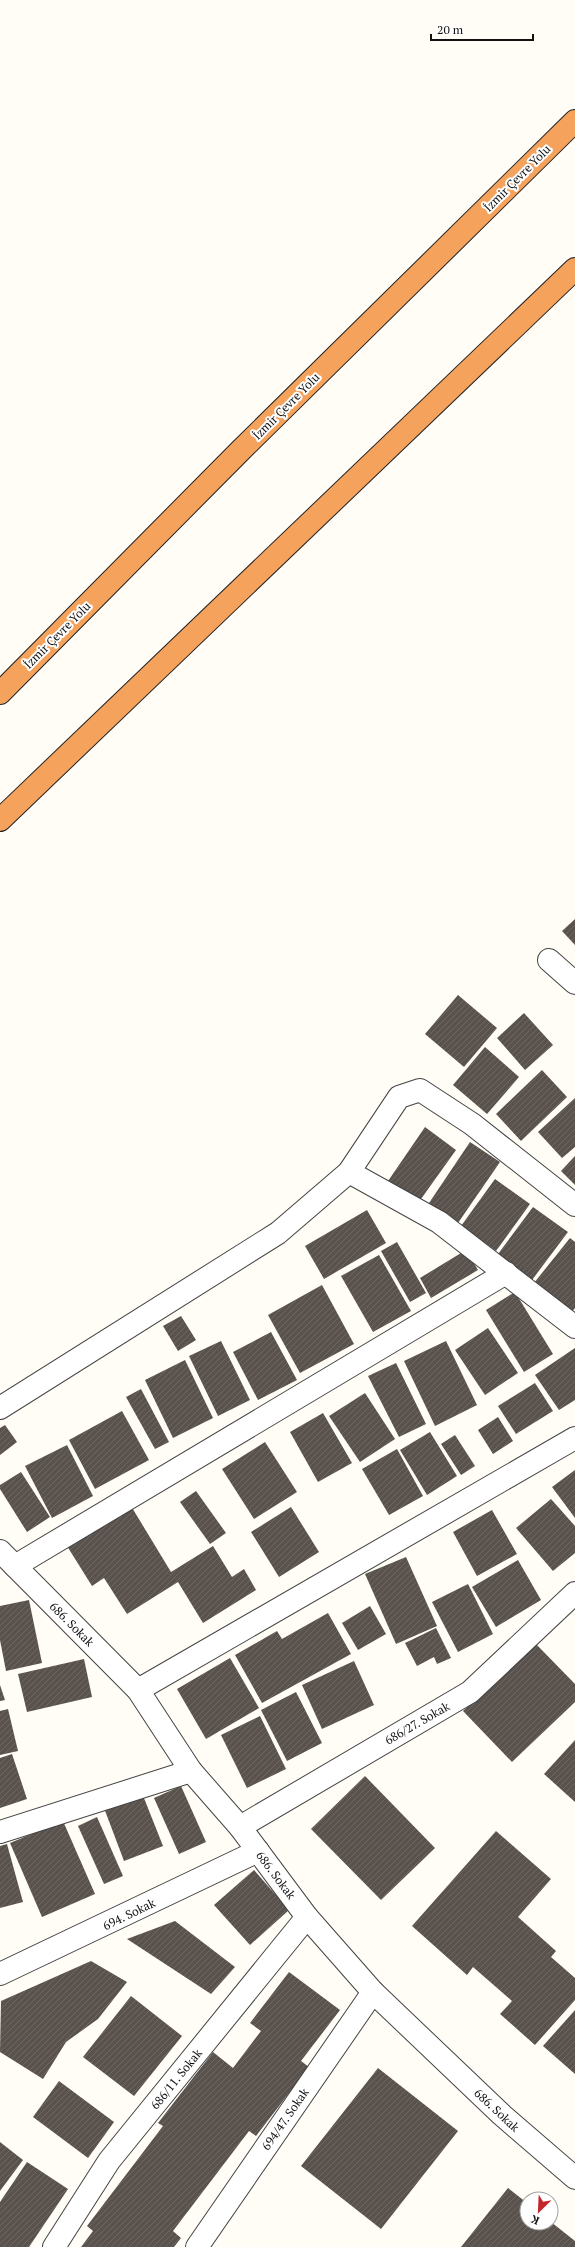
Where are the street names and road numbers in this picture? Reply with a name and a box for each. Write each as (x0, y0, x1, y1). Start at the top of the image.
street label: İzmir Çevre Yolu (480, 141, 554, 215)
street label: İzmir Çevre Yolu (249, 369, 323, 443)
street label: İzmir Çevre Yolu (20, 598, 94, 672)
street label: 686. Sokak (47, 1599, 98, 1650)
street label: 686/27. Sokak (382, 1698, 453, 1748)
street label: 686. Sokak (253, 1848, 299, 1903)
street label: 694. Sokak (100, 1895, 158, 1933)
street label: 686/11. Sokak (147, 2045, 205, 2112)
street label: 694/47. Sokak (258, 2084, 312, 2153)
street label: 686. Sokak (471, 2085, 523, 2135)

